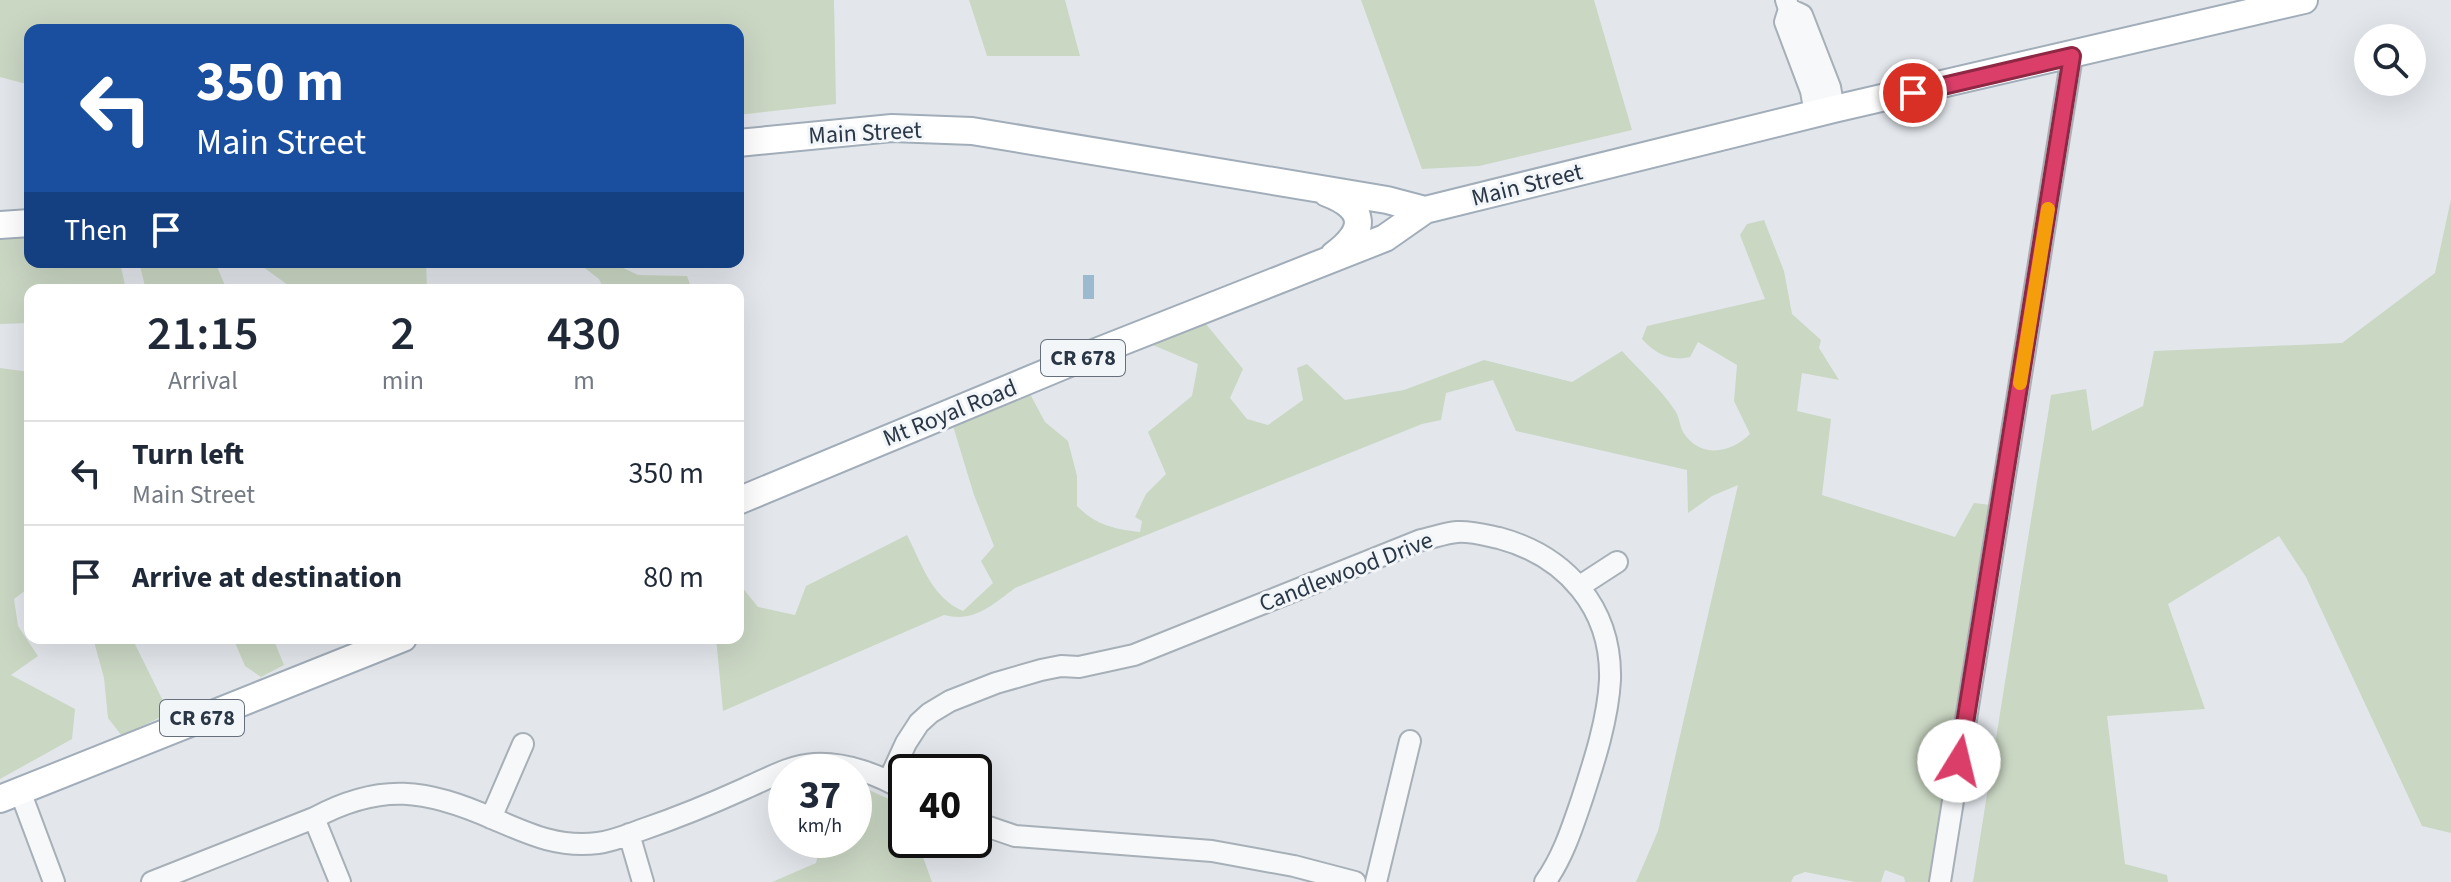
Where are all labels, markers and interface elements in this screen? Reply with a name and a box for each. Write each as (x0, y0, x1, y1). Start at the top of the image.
map controls (2354, 24, 2426, 96)
button: search (2354, 24, 2426, 96)
text: 350 m (196, 43, 344, 122)
icon: left (64, 56, 168, 160)
pin (1879, 59, 1947, 127)
icon: arrive (1891, 71, 1935, 115)
street label: Main Street (807, 113, 923, 153)
text: Main Street (196, 117, 366, 168)
street label: Main Street (1468, 154, 1586, 216)
icon: arrive (144, 208, 188, 252)
text: Then (64, 209, 128, 252)
text: 21:15 (147, 300, 259, 368)
text: 2 (391, 300, 415, 368)
text: 430 (547, 300, 621, 368)
road number: CR 678 (1041, 340, 1125, 376)
text: Arrival (168, 362, 238, 399)
text: min (382, 362, 424, 399)
text: m (573, 362, 595, 399)
street label: Mt Royal Road (878, 370, 1022, 456)
text: Turn left (132, 433, 244, 476)
icon: left (64, 451, 108, 495)
text: 350 m (628, 452, 704, 495)
text: Main Street (132, 476, 255, 513)
street label: Candlewood Drive (1254, 523, 1438, 621)
icon: arrive (64, 555, 108, 599)
text: Arrive at destination (132, 556, 402, 599)
text: 80 m (643, 556, 704, 599)
road number: CR 678 (160, 700, 244, 736)
position arrow (1917, 719, 2001, 803)
speed limit sign: 40 (888, 754, 992, 858)
text: 37 (799, 767, 841, 824)
text: km/h (798, 812, 842, 840)

